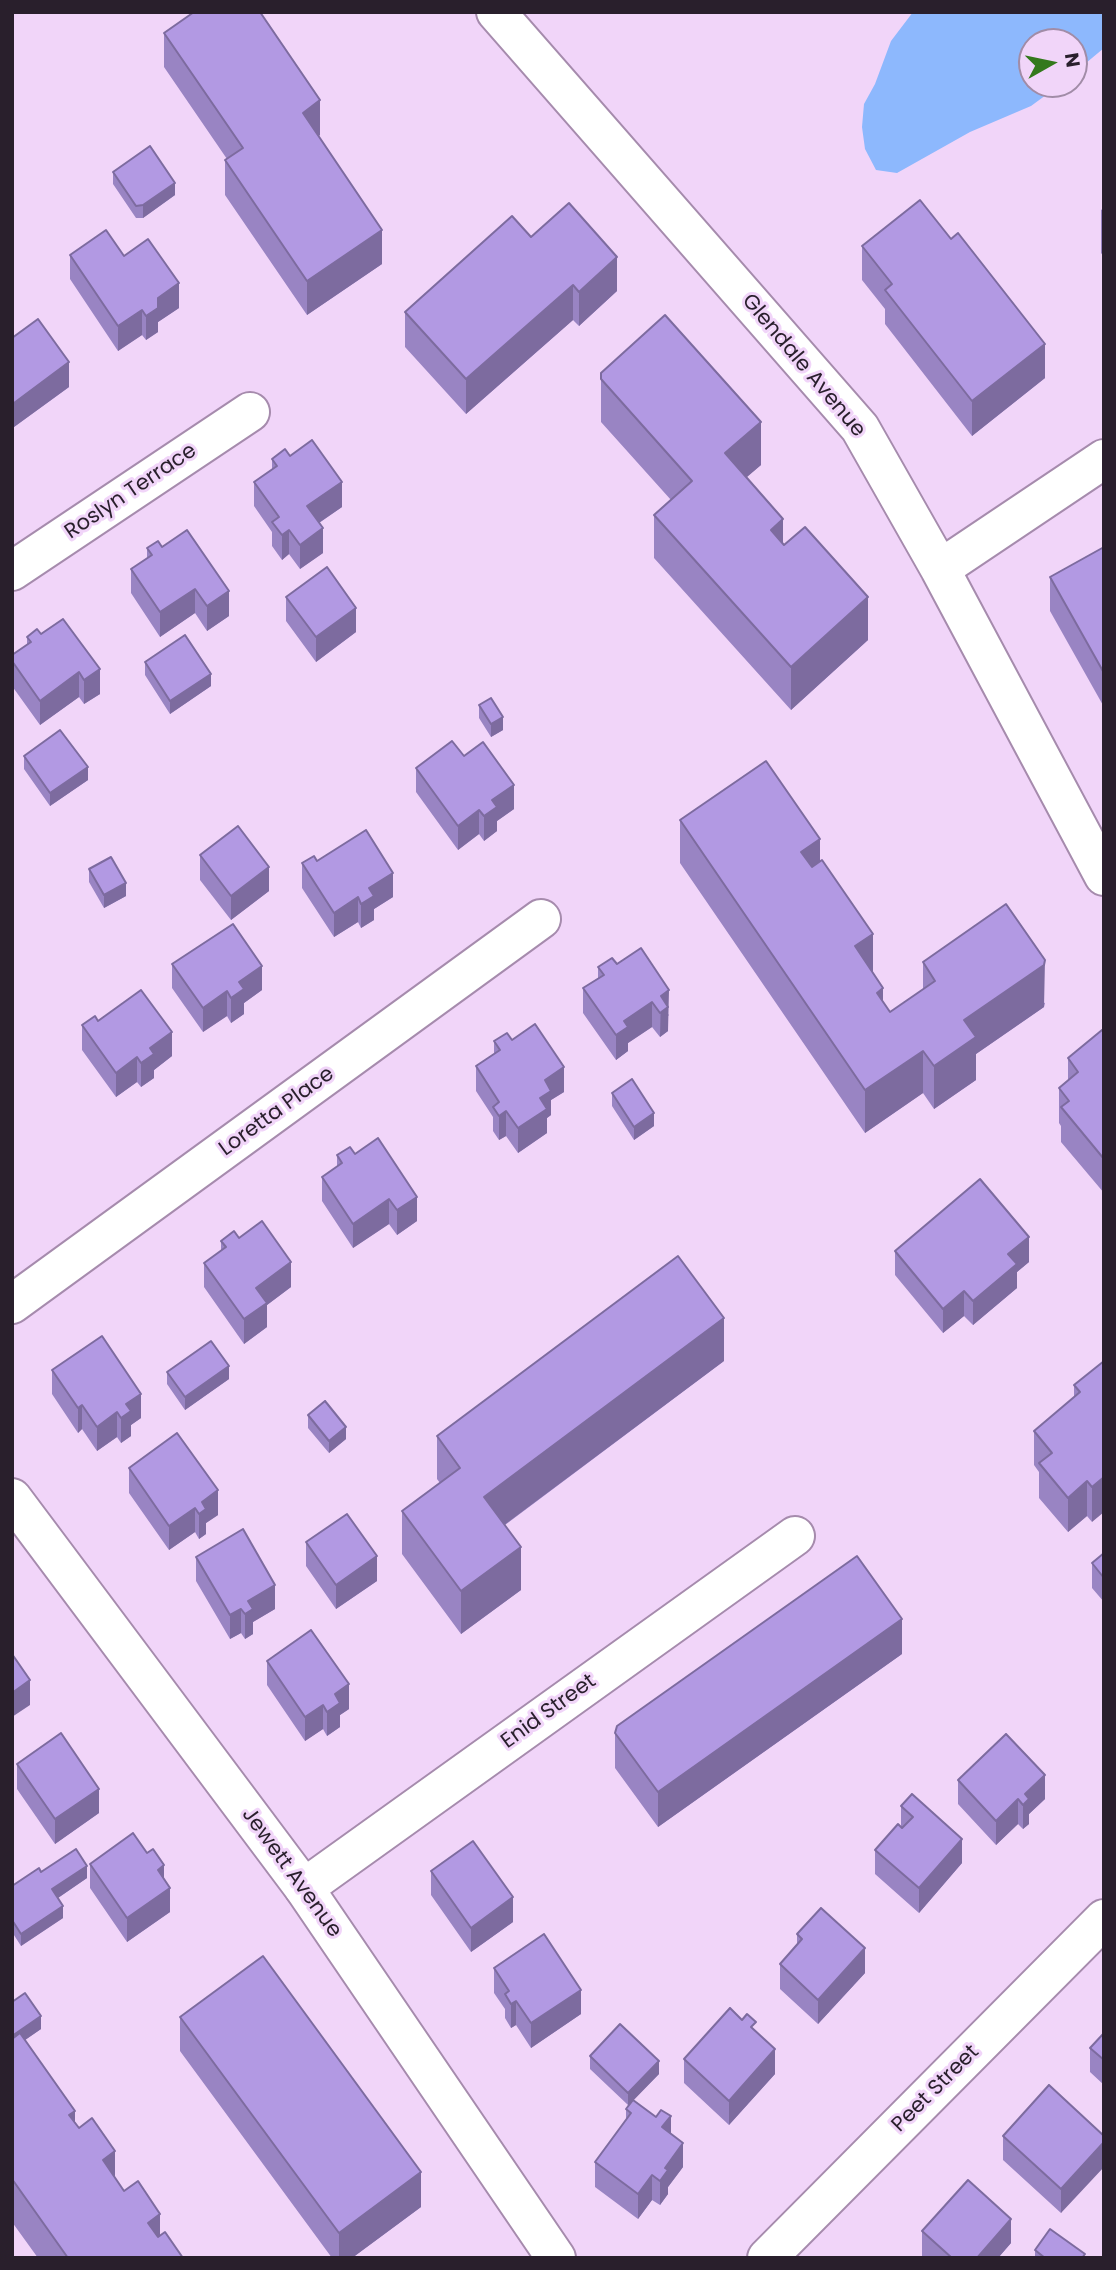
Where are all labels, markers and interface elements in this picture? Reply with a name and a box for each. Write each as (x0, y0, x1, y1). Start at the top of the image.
north arrow (1018, 28, 1088, 98)
text: N (1058, 51, 1087, 69)
street label: Glendale Avenue (736, 289, 870, 443)
street label: Roslyn Terrace (60, 439, 202, 545)
street label: Loretta Place (215, 1062, 339, 1162)
street label: Enid Street (497, 1669, 601, 1755)
street label: Jewett Avenue (236, 1803, 346, 1943)
street label: Peet Street (887, 2040, 985, 2138)

